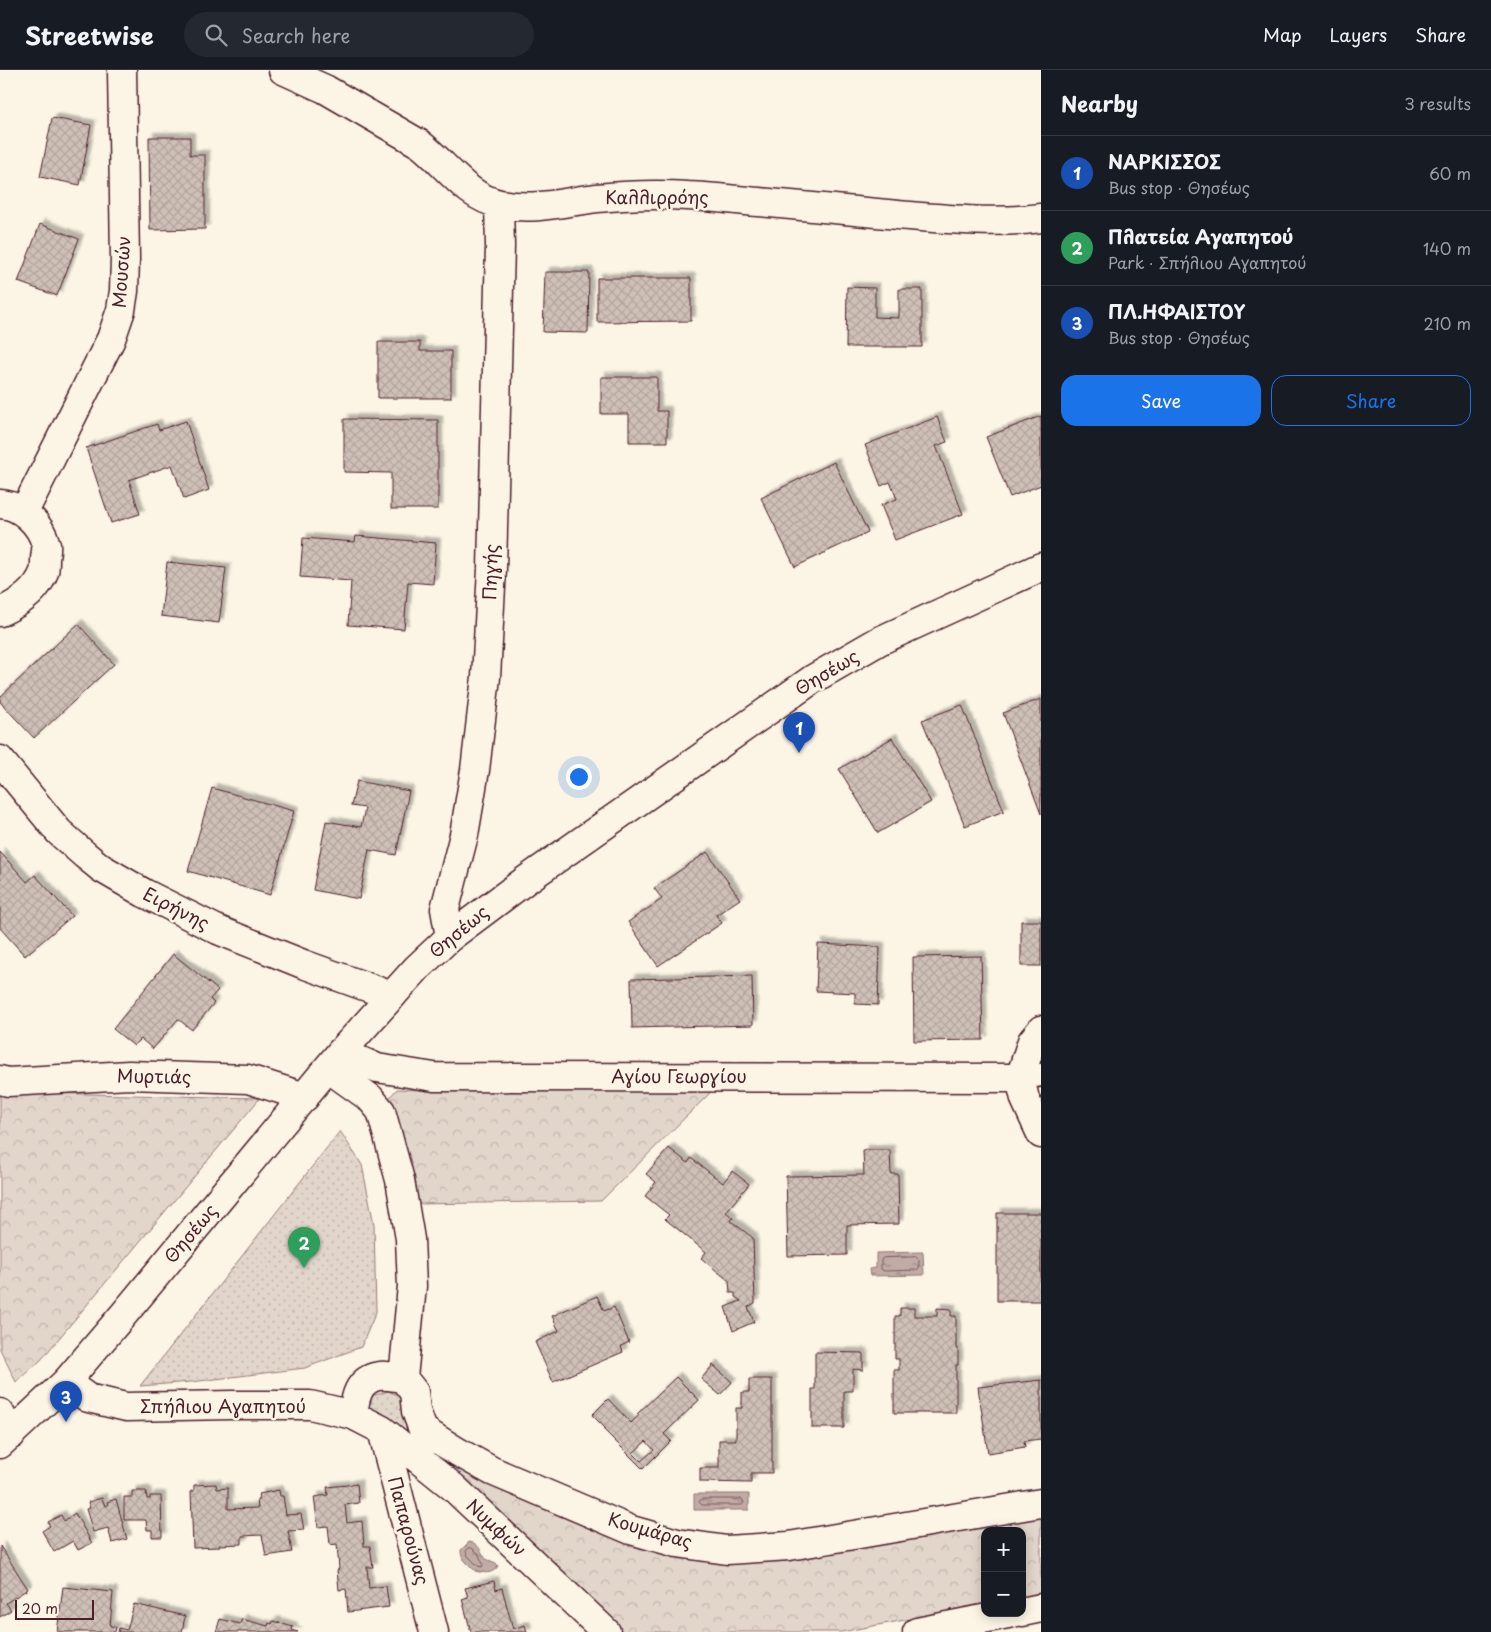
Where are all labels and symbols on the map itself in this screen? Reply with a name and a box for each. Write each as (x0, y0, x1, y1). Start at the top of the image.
street label: Καλλιρρόης (605, 183, 709, 210)
street label: Μουσών (105, 235, 136, 309)
street label: Πηγής (475, 543, 504, 601)
street label: Θησέως (789, 642, 863, 701)
pin: 1 (783, 712, 815, 753)
your location (566, 764, 592, 790)
street label: Ειρήνης (139, 879, 215, 936)
street label: Θησέως (422, 898, 494, 964)
street label: Μυρτιάς (117, 1061, 191, 1090)
street label: Αγίου Γεωργίου (611, 1062, 747, 1089)
street label: Θησέως (157, 1197, 223, 1269)
pin: 2 (288, 1227, 320, 1268)
pin: 3 (50, 1381, 82, 1422)
street label: Σπήλιου Αγαπητού (140, 1392, 306, 1419)
street label: Παπαρούνας (382, 1473, 437, 1588)
street label: Νυμφών (461, 1492, 533, 1562)
street label: Κουμάρας (605, 1505, 696, 1554)
scale bar (15, 1597, 94, 1620)

